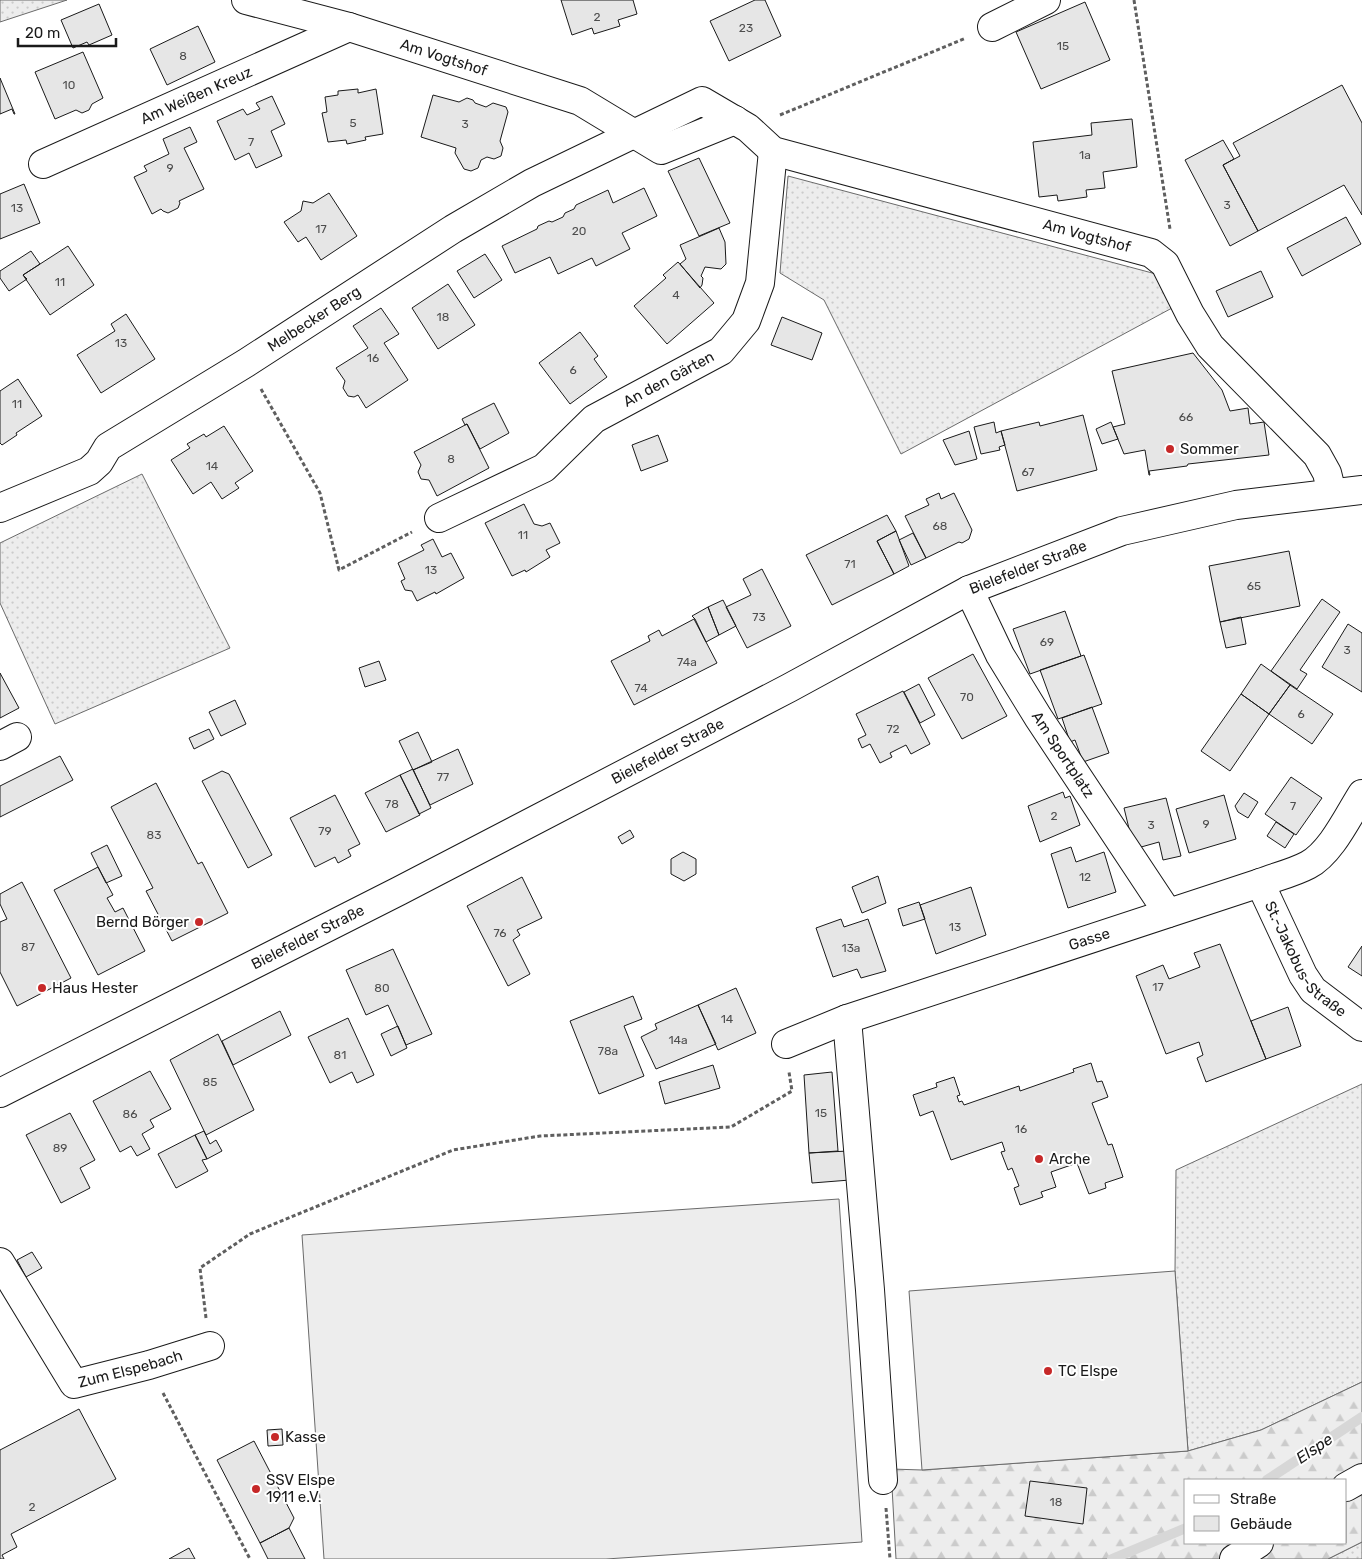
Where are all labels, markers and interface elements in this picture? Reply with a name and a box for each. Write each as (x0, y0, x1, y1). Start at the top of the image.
house number: 2 (593, 10, 601, 24)
scale bar (18, 15, 115, 47)
house number: 23 (739, 21, 753, 35)
text: 20 m (25, 24, 60, 42)
street label: Am Vogtshof (398, 35, 490, 80)
house number: 15 (1057, 39, 1069, 53)
house number: 8 (179, 49, 187, 63)
street label: Am Weißen Kreuz (138, 62, 255, 128)
house number: 10 (63, 78, 75, 92)
house number: 5 (349, 116, 357, 130)
house number: 3 (461, 117, 469, 131)
house number: 7 (248, 135, 254, 149)
house number: 1a (1079, 148, 1091, 162)
house number: 9 (166, 161, 174, 175)
house number: 3 (1223, 198, 1231, 212)
house number: 13 (11, 201, 23, 215)
street label: Am Vogtshof (1041, 215, 1133, 256)
house number: 17 (315, 222, 327, 236)
house number: 20 (572, 224, 586, 238)
house number: 11 (55, 275, 65, 289)
street label: Melbecker Berg (264, 282, 364, 356)
house number: 4 (672, 288, 680, 302)
house number: 18 (437, 310, 449, 324)
house number: 13 (115, 336, 127, 350)
street label: An den Gärten (620, 347, 717, 411)
house number: 16 (367, 351, 379, 365)
house number: 6 (569, 363, 577, 377)
house number: 11 (12, 397, 22, 411)
house number: 66 (1179, 410, 1193, 424)
place label: Sommer (1180, 440, 1239, 458)
marker: Sommer (1164, 443, 1176, 455)
house number: 8 (447, 452, 455, 466)
house number: 14 (206, 459, 219, 473)
house number: 67 (1021, 465, 1035, 479)
house number: 68 (933, 519, 947, 533)
house number: 11 (518, 528, 528, 542)
street label: Bielefelder Straße (967, 536, 1089, 598)
house number: 71 (844, 557, 856, 571)
house number: 13 (425, 563, 437, 577)
house number: 65 (1247, 579, 1261, 593)
house number: 73 (752, 610, 766, 624)
house number: 69 (1040, 635, 1054, 649)
house number: 3 (1343, 643, 1351, 657)
house number: 74a (677, 655, 697, 669)
house number: 74 (634, 681, 648, 695)
house number: 70 (960, 690, 974, 704)
house number: 6 (1297, 707, 1305, 721)
street label: Am Sportplatz (1028, 708, 1098, 802)
street label: Bielefelder Straße (608, 714, 727, 788)
house number: 72 (886, 722, 900, 736)
house number: 77 (437, 770, 449, 784)
house number: 78 (385, 797, 399, 811)
house number: 7 (1290, 799, 1296, 813)
house number: 2 (1050, 809, 1058, 823)
house number: 9 (1202, 817, 1210, 831)
house number: 3 (1147, 818, 1155, 832)
house number: 79 (318, 824, 332, 838)
house number: 83 (147, 828, 161, 842)
house number: 12 (1079, 870, 1091, 884)
street label: St.-Jakobus-Straße (1261, 898, 1350, 1021)
street label: Bielefelder Straße (248, 901, 367, 973)
place label: Bernd Börger (96, 913, 189, 931)
marker: Bernd Börger (193, 916, 205, 928)
house number: 13 (949, 920, 961, 934)
street label: Gasse (1066, 924, 1112, 954)
house number: 76 (493, 926, 507, 940)
house number: 87 (21, 940, 35, 954)
house number: 13a (842, 941, 860, 955)
place label: Haus Hester (52, 979, 138, 997)
house number: 17 (1152, 980, 1164, 994)
house number: 80 (374, 981, 390, 995)
marker: Haus Hester (36, 982, 48, 994)
house number: 14 (721, 1012, 734, 1026)
house number: 14a (668, 1033, 688, 1047)
house number: 78a (598, 1044, 618, 1058)
house number: 81 (334, 1048, 346, 1062)
house number: 85 (203, 1075, 217, 1089)
house number: 15 (815, 1106, 827, 1120)
house number: 86 (123, 1107, 137, 1121)
house number: 16 (1015, 1122, 1027, 1136)
house number: 89 (53, 1141, 67, 1155)
place label: Arche (1049, 1150, 1090, 1168)
marker: Arche (1033, 1153, 1045, 1165)
street label: Zum Elspebach (76, 1346, 185, 1392)
place label: TC Elspe (1058, 1362, 1118, 1380)
marker: TC Elspe (1042, 1365, 1054, 1377)
place label: Kasse (285, 1428, 326, 1446)
water label: Elspe (1292, 1429, 1336, 1468)
marker: Kasse (269, 1431, 281, 1443)
place label: SSV Elspe 1911 e.V. (266, 1471, 335, 1506)
legend (1184, 1479, 1347, 1544)
marker: SSV Elspe 1911 e.V. (250, 1483, 262, 1495)
text: Straße (1230, 1490, 1276, 1508)
house number: 18 (1050, 1495, 1062, 1509)
house number: 2 (28, 1500, 36, 1514)
text: Gebäude (1230, 1515, 1292, 1533)

